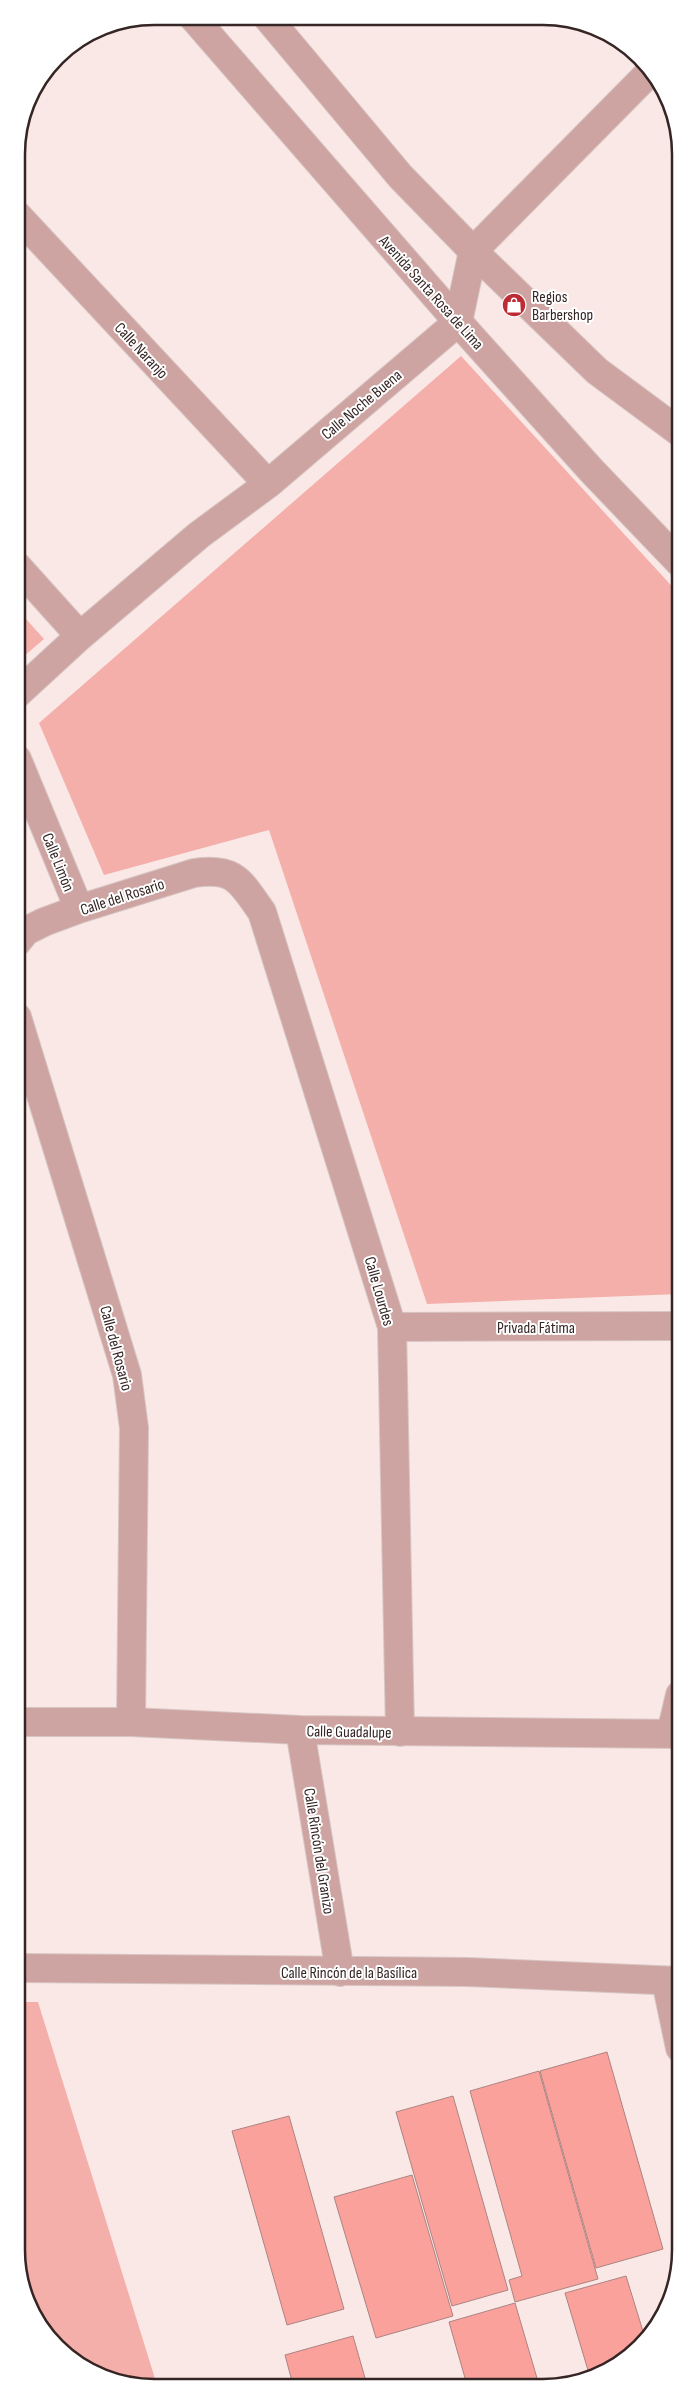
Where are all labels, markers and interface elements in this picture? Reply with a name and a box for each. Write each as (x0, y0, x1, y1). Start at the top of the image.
street label: Avenida Santa Rosa de Lima (374, 231, 487, 354)
place label: Regios Barbershop (532, 288, 593, 325)
shop icon: Regios Barbershop (501, 292, 527, 318)
street label: Calle Naranjo (110, 319, 172, 383)
street label: Calle Noche Buena (318, 366, 406, 444)
street label: Calle Limón (37, 831, 78, 895)
street label: Calle del Rosario (78, 875, 167, 920)
street label: Calle Lourdes (360, 1255, 398, 1328)
street label: Calle del Rosario (95, 1304, 136, 1393)
street label: Privada Fátima (497, 1319, 575, 1338)
street label: Calle Guadalupe (306, 1722, 392, 1743)
street label: Calle Rincón del Granizo (299, 1787, 338, 1916)
street label: Calle Rincón de la Basílica (281, 1964, 417, 1983)

